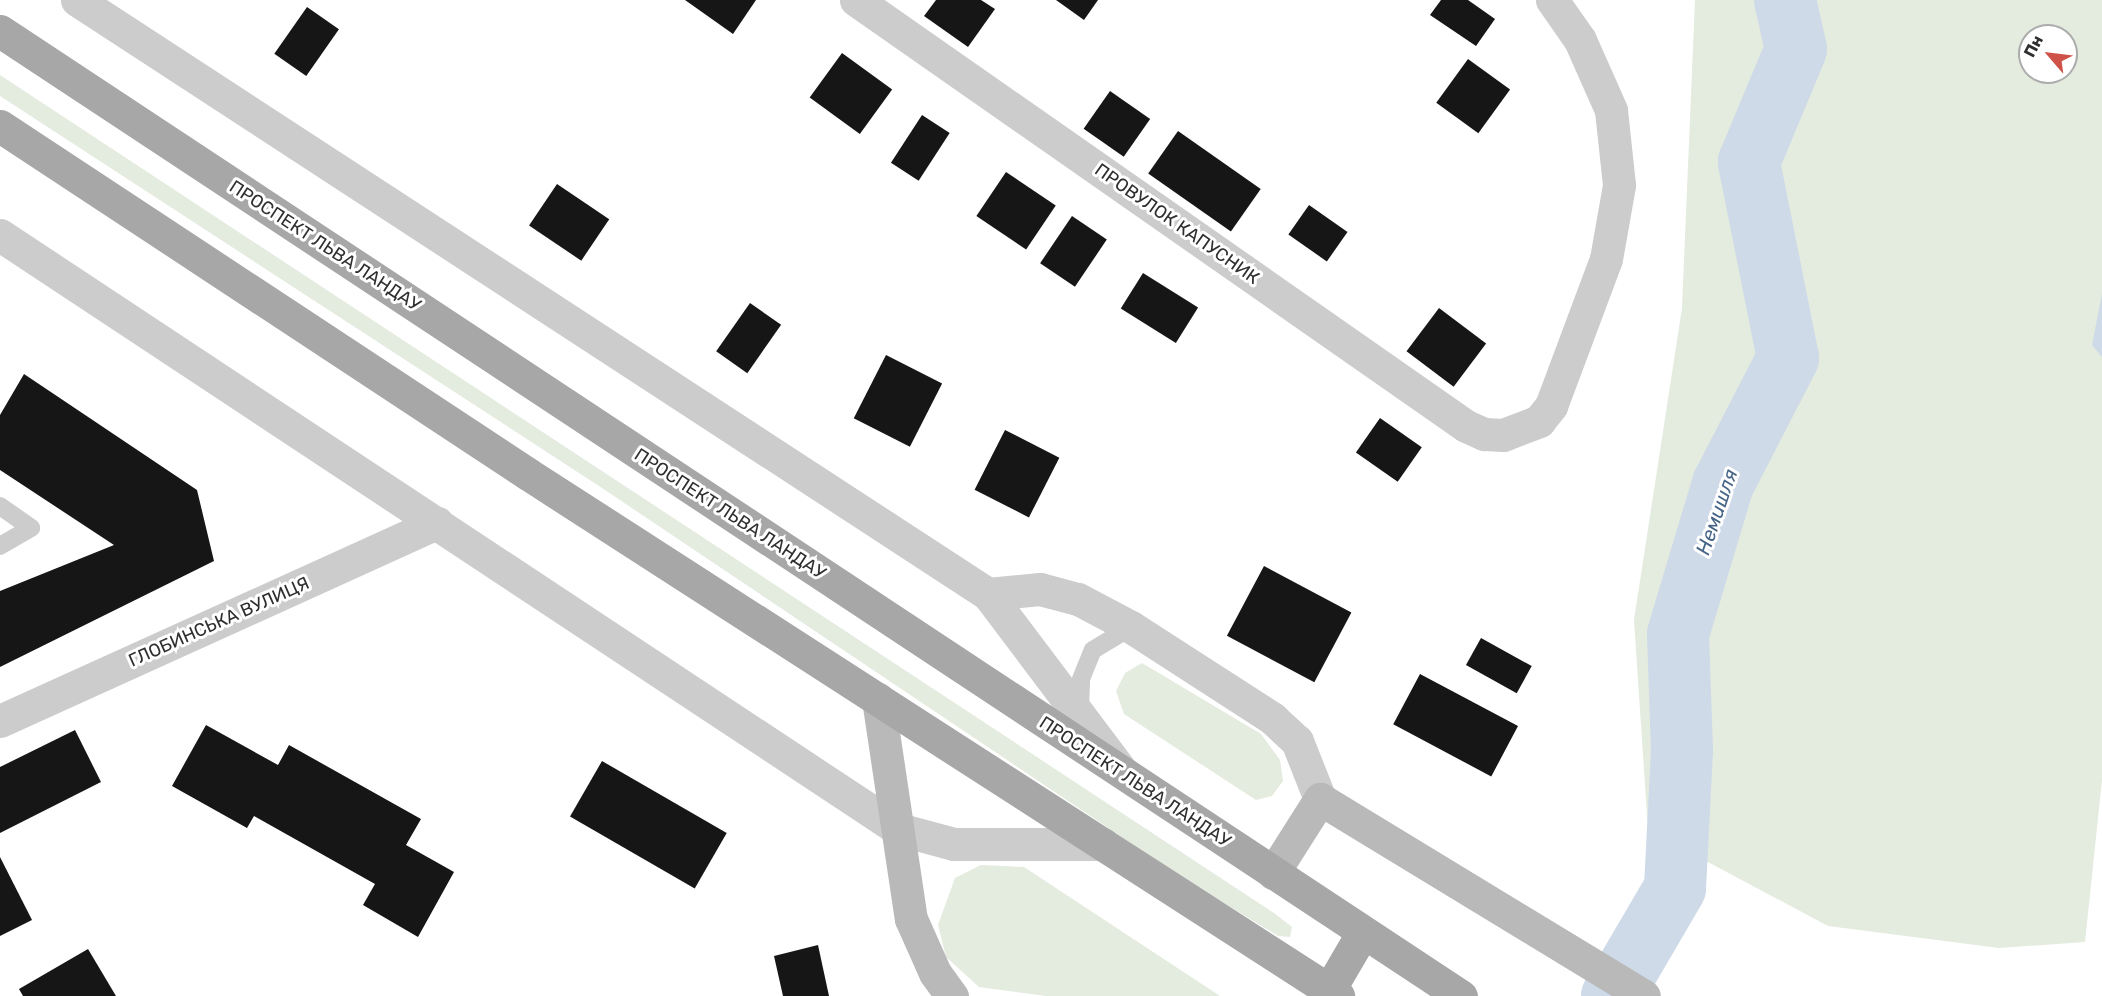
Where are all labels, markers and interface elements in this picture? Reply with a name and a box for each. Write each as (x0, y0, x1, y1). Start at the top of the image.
north arrow (2018, 24, 2078, 84)
text: Пн (2020, 32, 2047, 60)
street label: ПРОВУЛОК КАПУСНИК (1091, 159, 1263, 289)
street label: ПРОСПЕКТ ЛЬВА ЛАНДАУ (225, 176, 425, 316)
street label: ПРОСПЕКТ ЛЬВА ЛАНДАУ (630, 444, 830, 584)
water label: Немишля (1691, 466, 1743, 558)
street label: ГЛОБИНСЬКА ВУЛИЦЯ (125, 572, 313, 672)
street label: ПРОСПЕКТ ЛЬВА ЛАНДАУ (1035, 712, 1235, 852)

